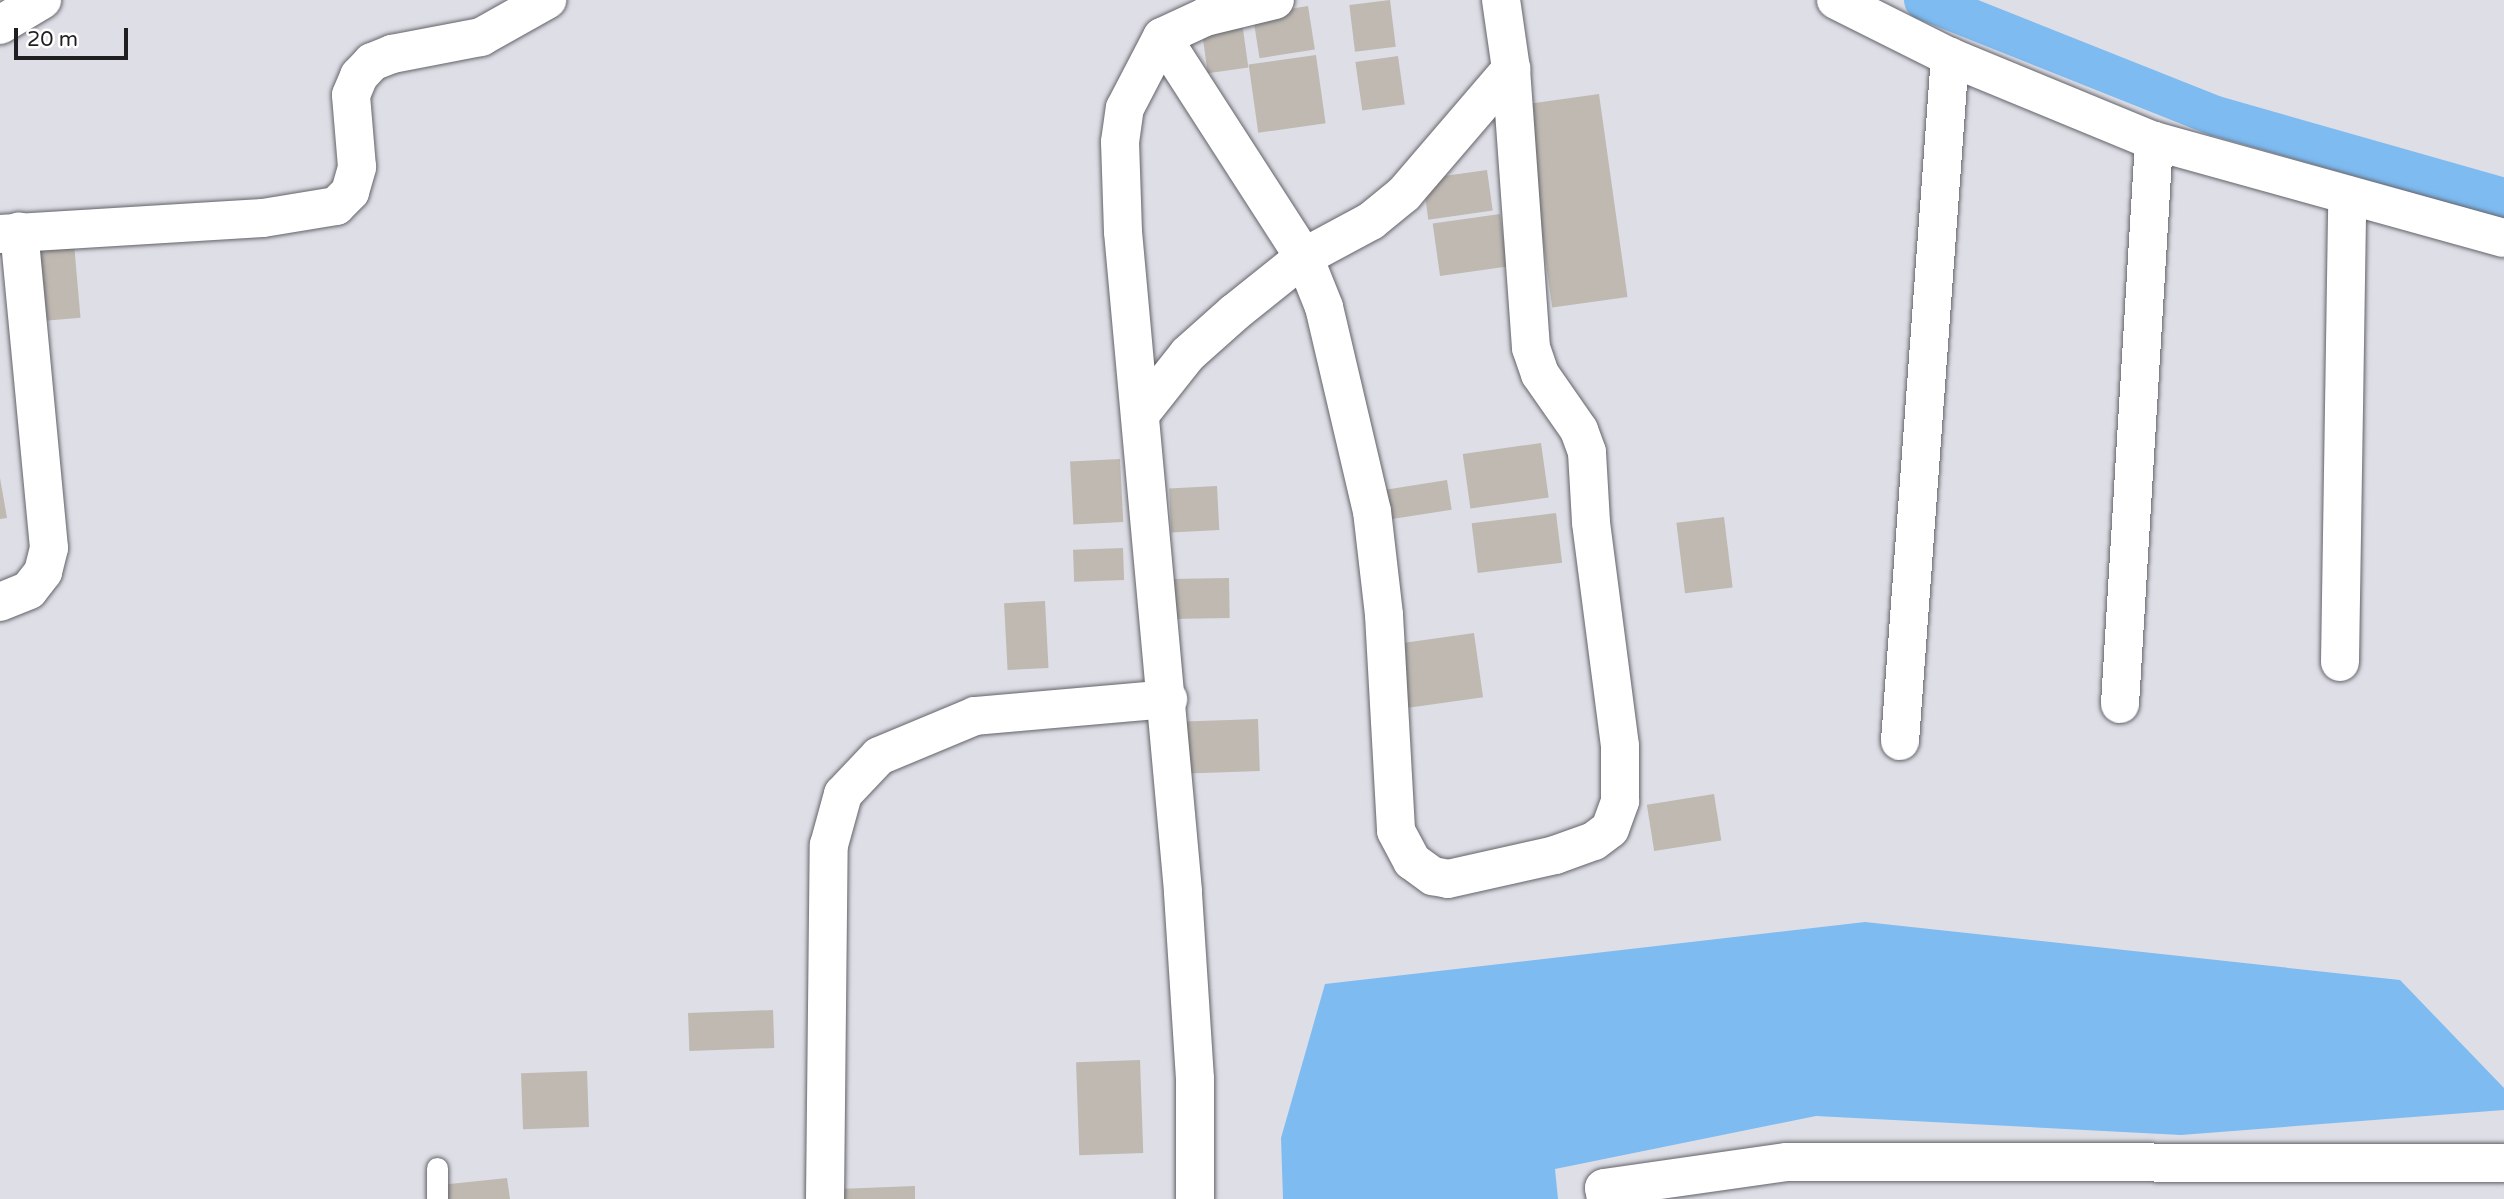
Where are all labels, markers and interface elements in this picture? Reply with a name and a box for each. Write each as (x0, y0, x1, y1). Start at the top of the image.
scale bar (18, 14, 131, 58)
text: 20 m (27, 27, 78, 52)

